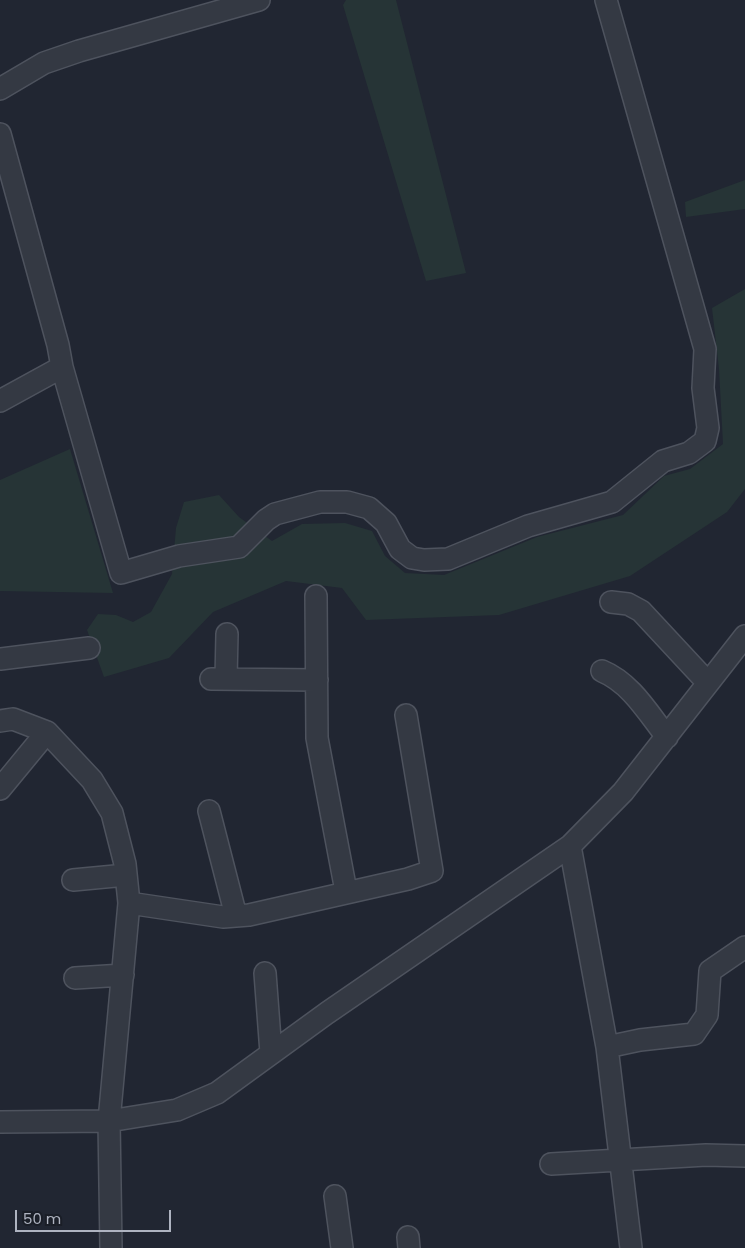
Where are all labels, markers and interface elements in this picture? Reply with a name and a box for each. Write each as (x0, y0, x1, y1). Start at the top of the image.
scale bar (18, 1200, 174, 1232)
text: 50 m (23, 1208, 61, 1229)

